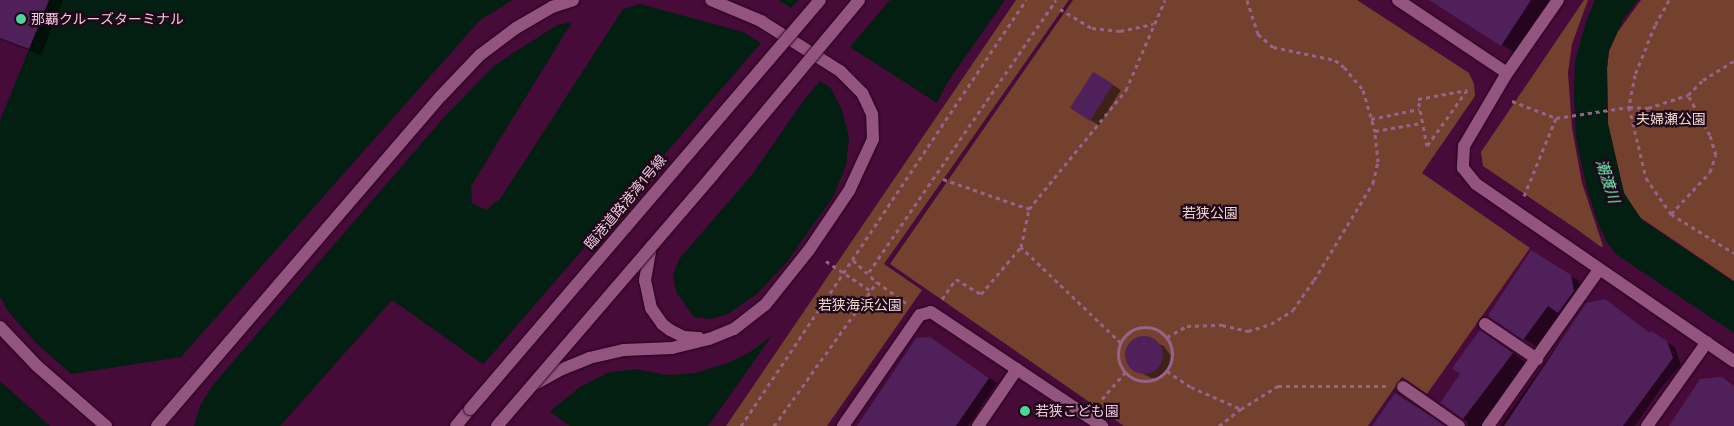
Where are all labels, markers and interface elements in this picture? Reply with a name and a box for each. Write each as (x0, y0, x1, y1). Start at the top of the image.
place label: 那覇クルーズターミナル (31, 11, 185, 27)
marker: 那覇クルーズターミナル (15, 13, 27, 25)
park label: 夫婦瀬公園 (1636, 111, 1706, 127)
street label: 臨港道路港湾1号線 (581, 151, 669, 253)
water label: 潮渡川 (1592, 157, 1624, 205)
park label: 若狭公園 (1182, 205, 1238, 221)
park label: 若狭海浜公園 (818, 297, 902, 313)
place label: 若狭こども園 (1035, 403, 1119, 419)
marker: 若狭こども園 (1019, 405, 1031, 417)

